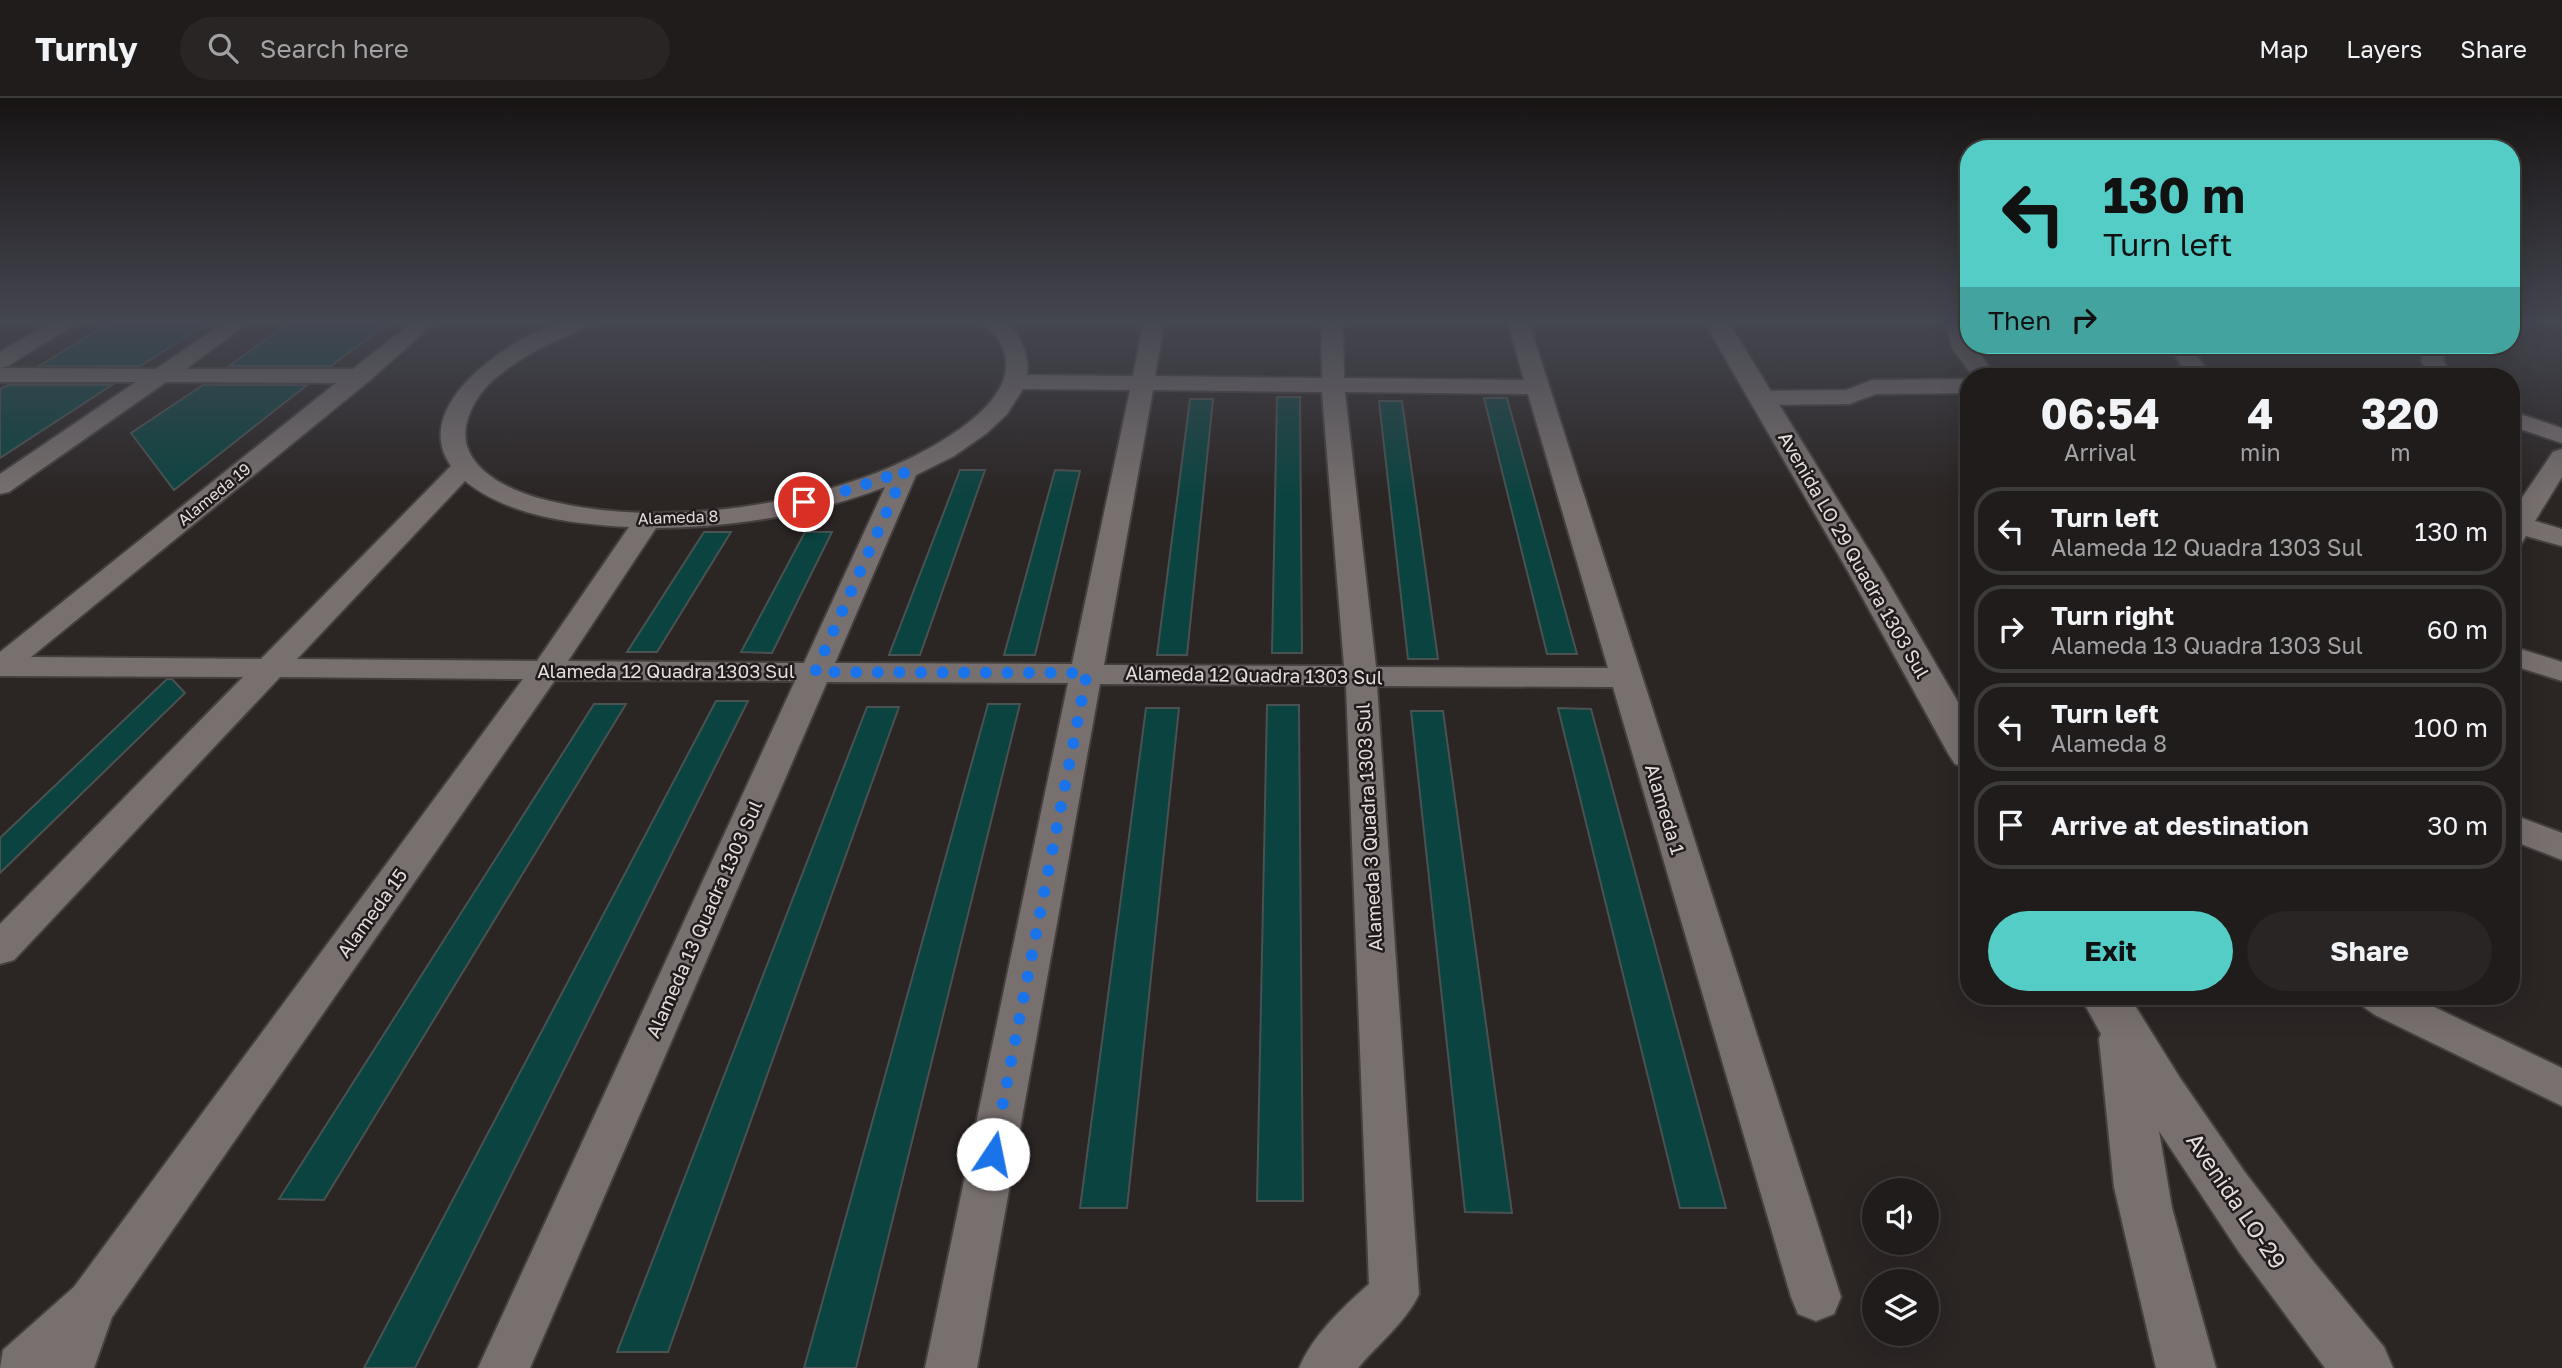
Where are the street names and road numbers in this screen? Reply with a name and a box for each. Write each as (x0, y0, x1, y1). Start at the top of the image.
street label: Avenida LO 29 Quadra 1303 Sul (1774, 427, 1935, 682)
street label: Alameda 19 (173, 458, 255, 530)
street label: Alameda 8 (637, 506, 719, 528)
street label: Alameda 12 Quadra 1303 Sul (537, 659, 795, 682)
street label: Alameda 12 Quadra 1303 Sul (1125, 661, 1383, 688)
street label: Alameda 3 Quadra 1303 Sul (1351, 702, 1386, 952)
street label: Alameda 1 (1641, 761, 1690, 857)
street label: Alameda 13 Quadra 1303 Sul (641, 796, 766, 1041)
street label: Alameda 15 (332, 864, 412, 962)
street label: Avenida LO-29 (2181, 1127, 2293, 1274)

